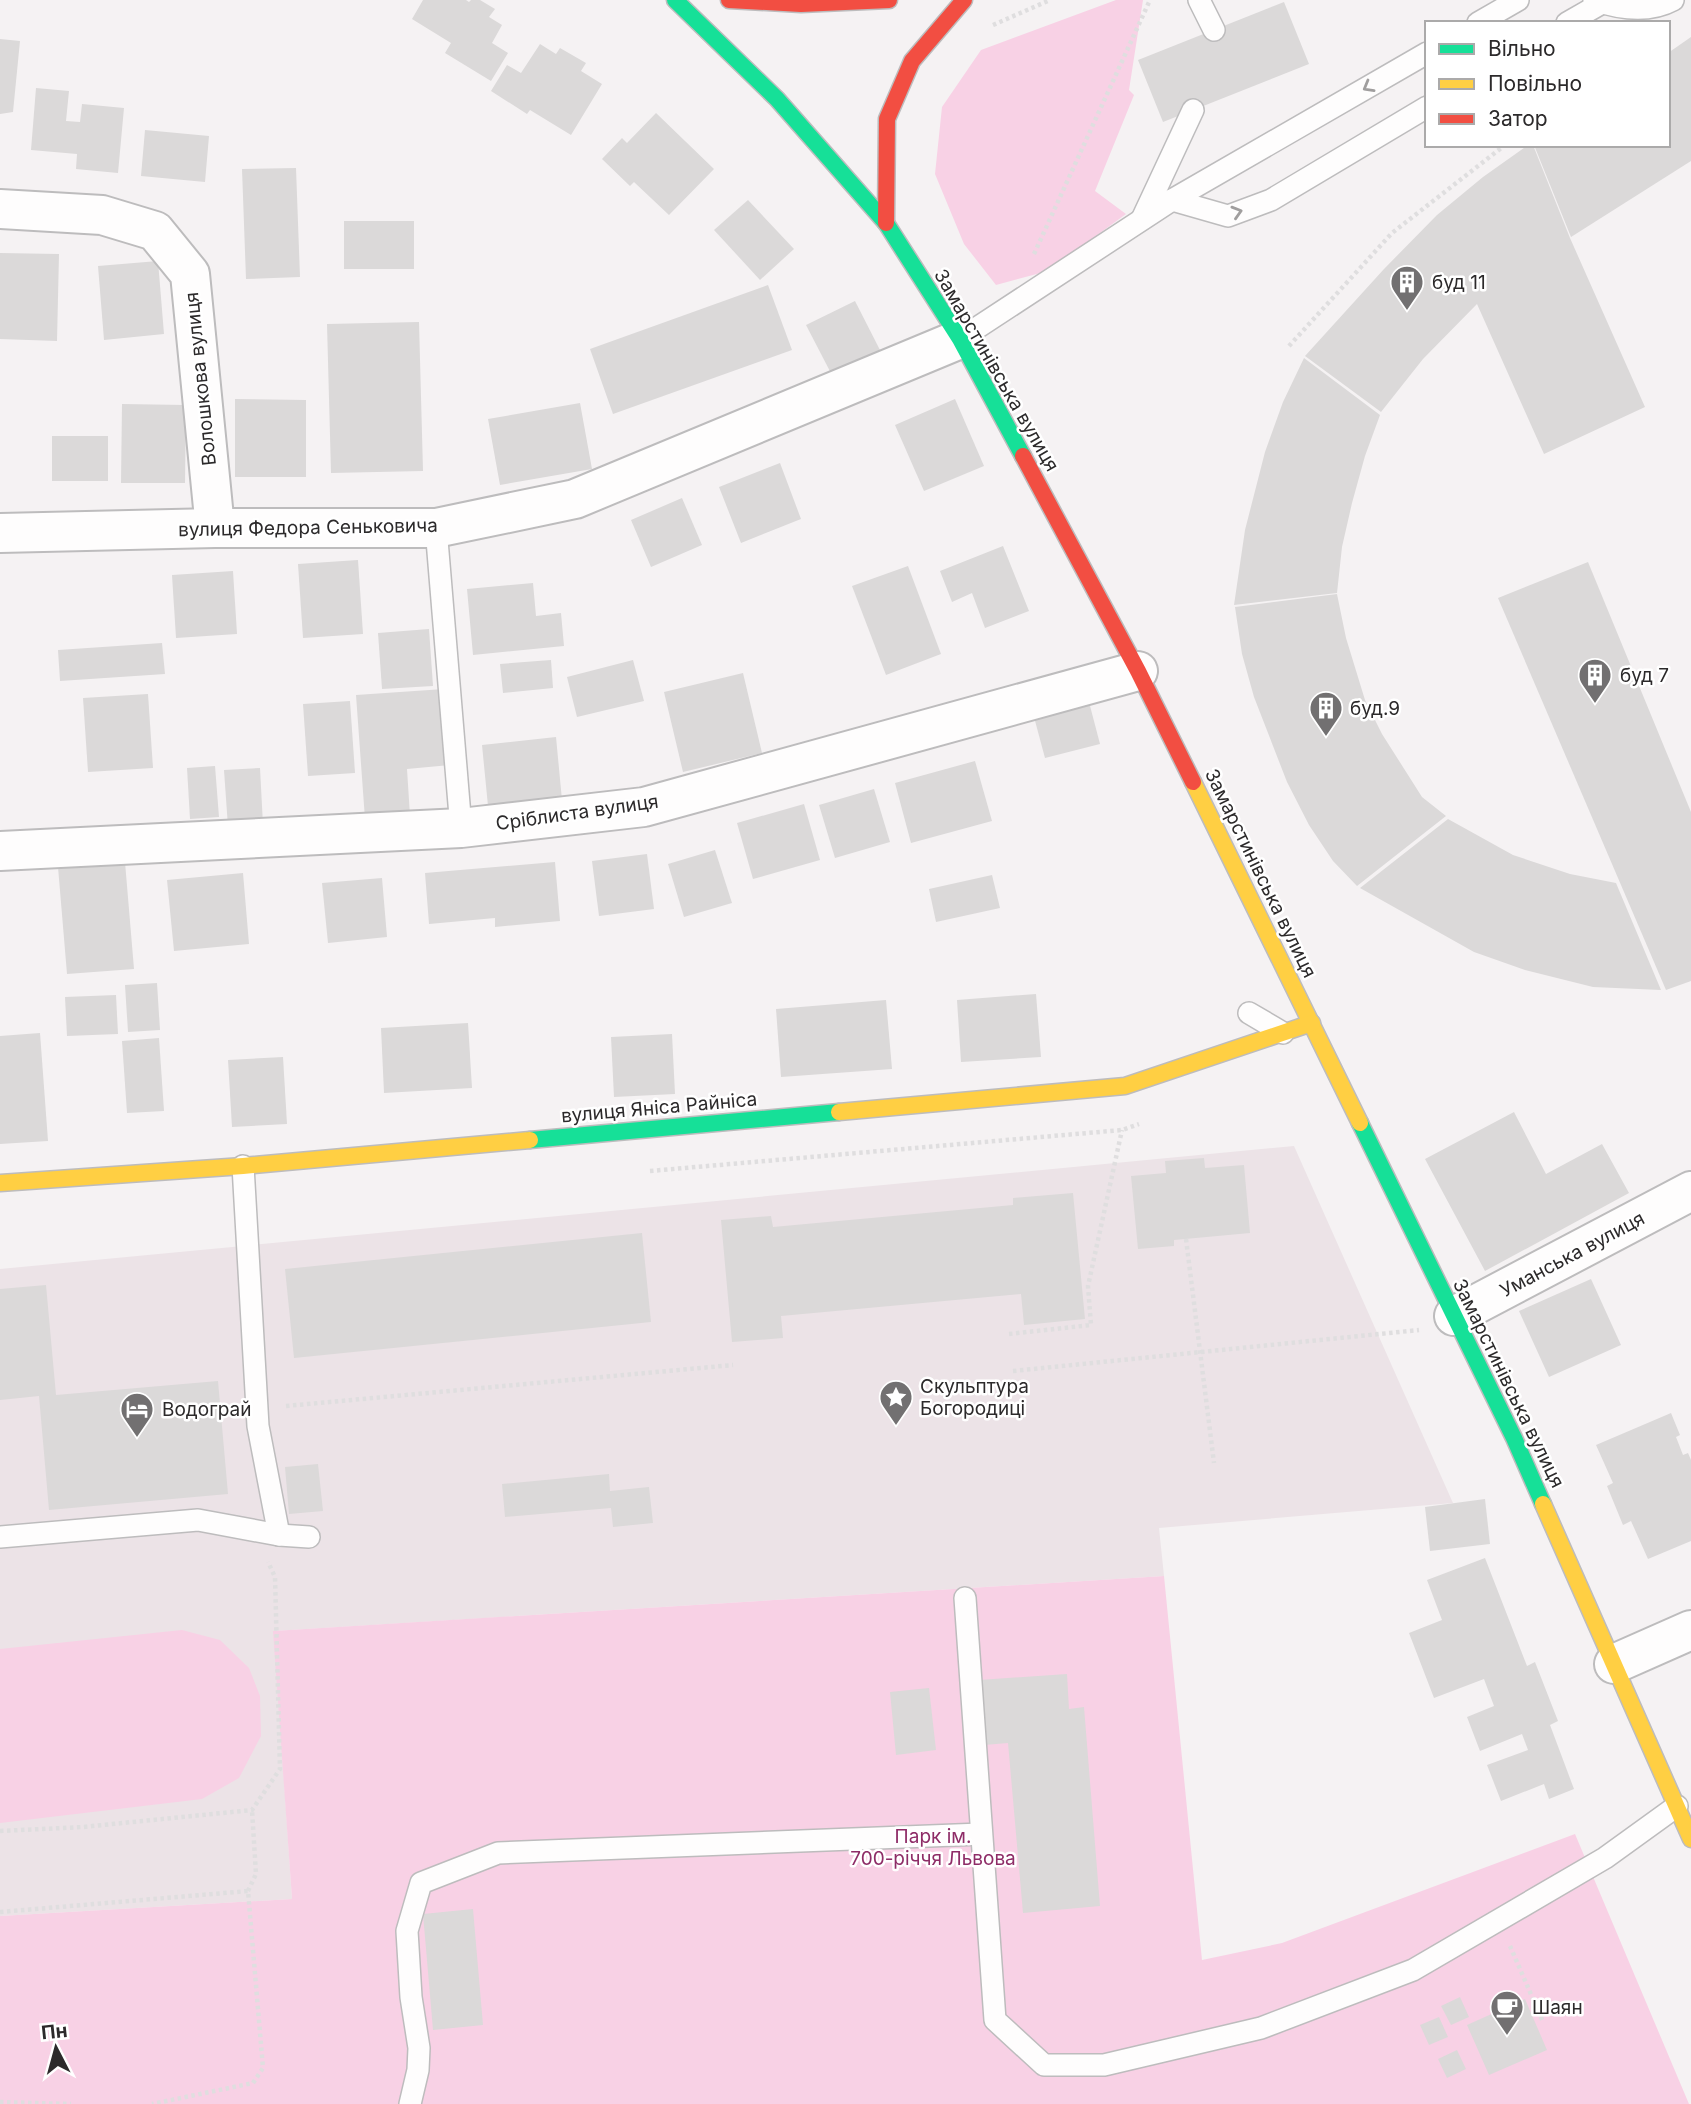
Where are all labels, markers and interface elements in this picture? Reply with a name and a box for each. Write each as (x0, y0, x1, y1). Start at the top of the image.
legend (1425, 21, 1670, 147)
text: Вільно (1488, 36, 1556, 61)
text: Повільно (1488, 71, 1582, 96)
one-way arrow (1362, 78, 1375, 91)
text: Затор (1488, 106, 1548, 131)
one-way arrow (1230, 205, 1242, 220)
building icon: буд 11 (1388, 263, 1426, 312)
street label: Замарстинівська вулиця (929, 265, 1064, 475)
place label: буд 11 (1432, 271, 1486, 294)
street label: Волошкова вулиця (180, 291, 221, 467)
street label: вулиця Федора Сеньковича (178, 514, 438, 541)
building icon: буд 7 (1576, 656, 1614, 705)
place label: буд 7 (1620, 664, 1669, 687)
building icon: буд.9 (1307, 689, 1345, 738)
place label: буд.9 (1350, 697, 1400, 720)
street label: Замарстинівська вулиця (1200, 765, 1321, 981)
street label: Сріблиста вулиця (494, 790, 660, 835)
street label: вулиця Яніса Райніса (560, 1087, 758, 1128)
street label: Уманська вулиця (1496, 1207, 1648, 1302)
street label: Замарстинівська вулиця (1448, 1275, 1569, 1491)
place label: Скульптура Богородиці (920, 1375, 1029, 1420)
place icon: Скульптура Богородиці (877, 1378, 915, 1427)
hotel icon: Водограй (118, 1390, 156, 1439)
place label: Водограй (162, 1398, 251, 1421)
park label: Парк ім. 700-річчя Львова (850, 1825, 1016, 1870)
cafe icon: Шаян (1488, 1988, 1526, 2037)
place label: Шаян (1532, 1996, 1583, 2019)
north arrow (21, 2013, 91, 2083)
text: Пн (40, 2019, 68, 2044)

